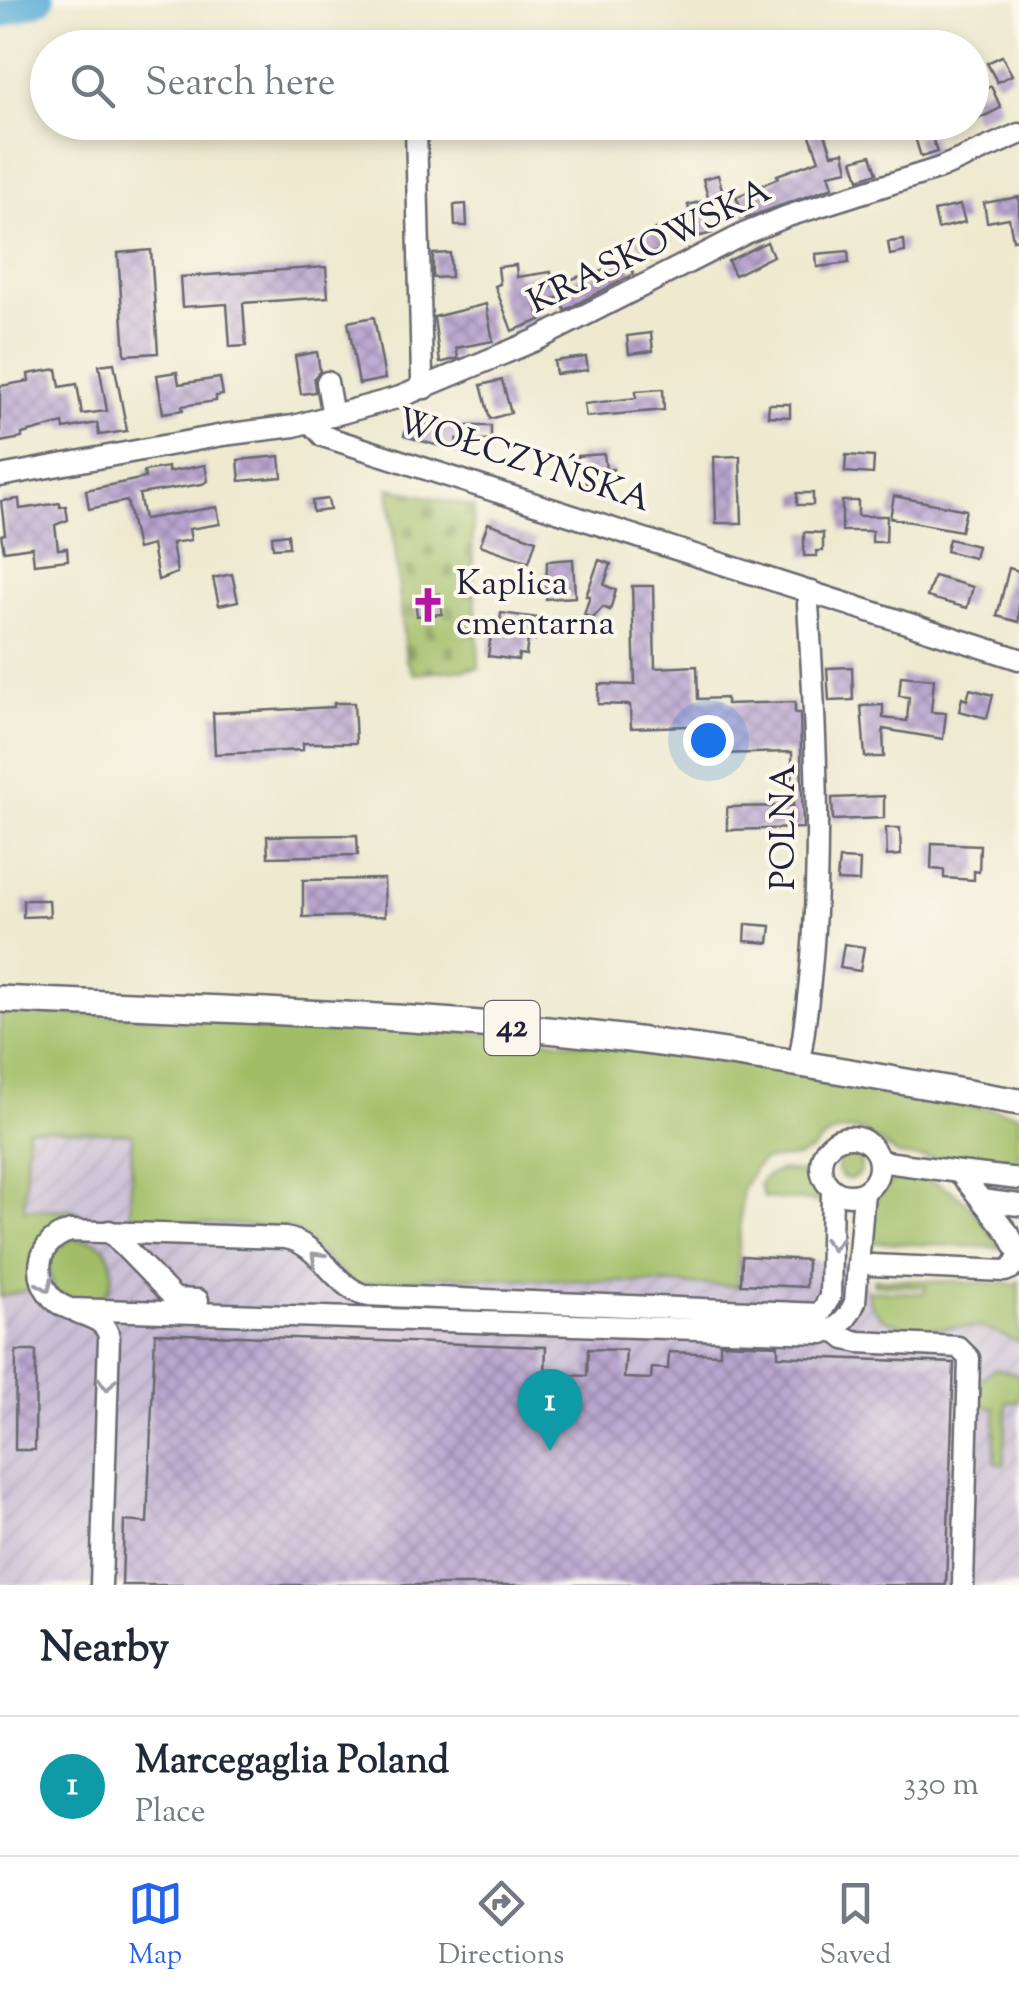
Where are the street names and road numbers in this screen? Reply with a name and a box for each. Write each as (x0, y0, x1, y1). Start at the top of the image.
street label: KRASKOWSKA (520, 167, 780, 329)
street label: WOŁCZYŃSKA (389, 397, 657, 527)
street label: POLNA (760, 764, 811, 890)
road number: 42 (484, 1001, 540, 1055)

